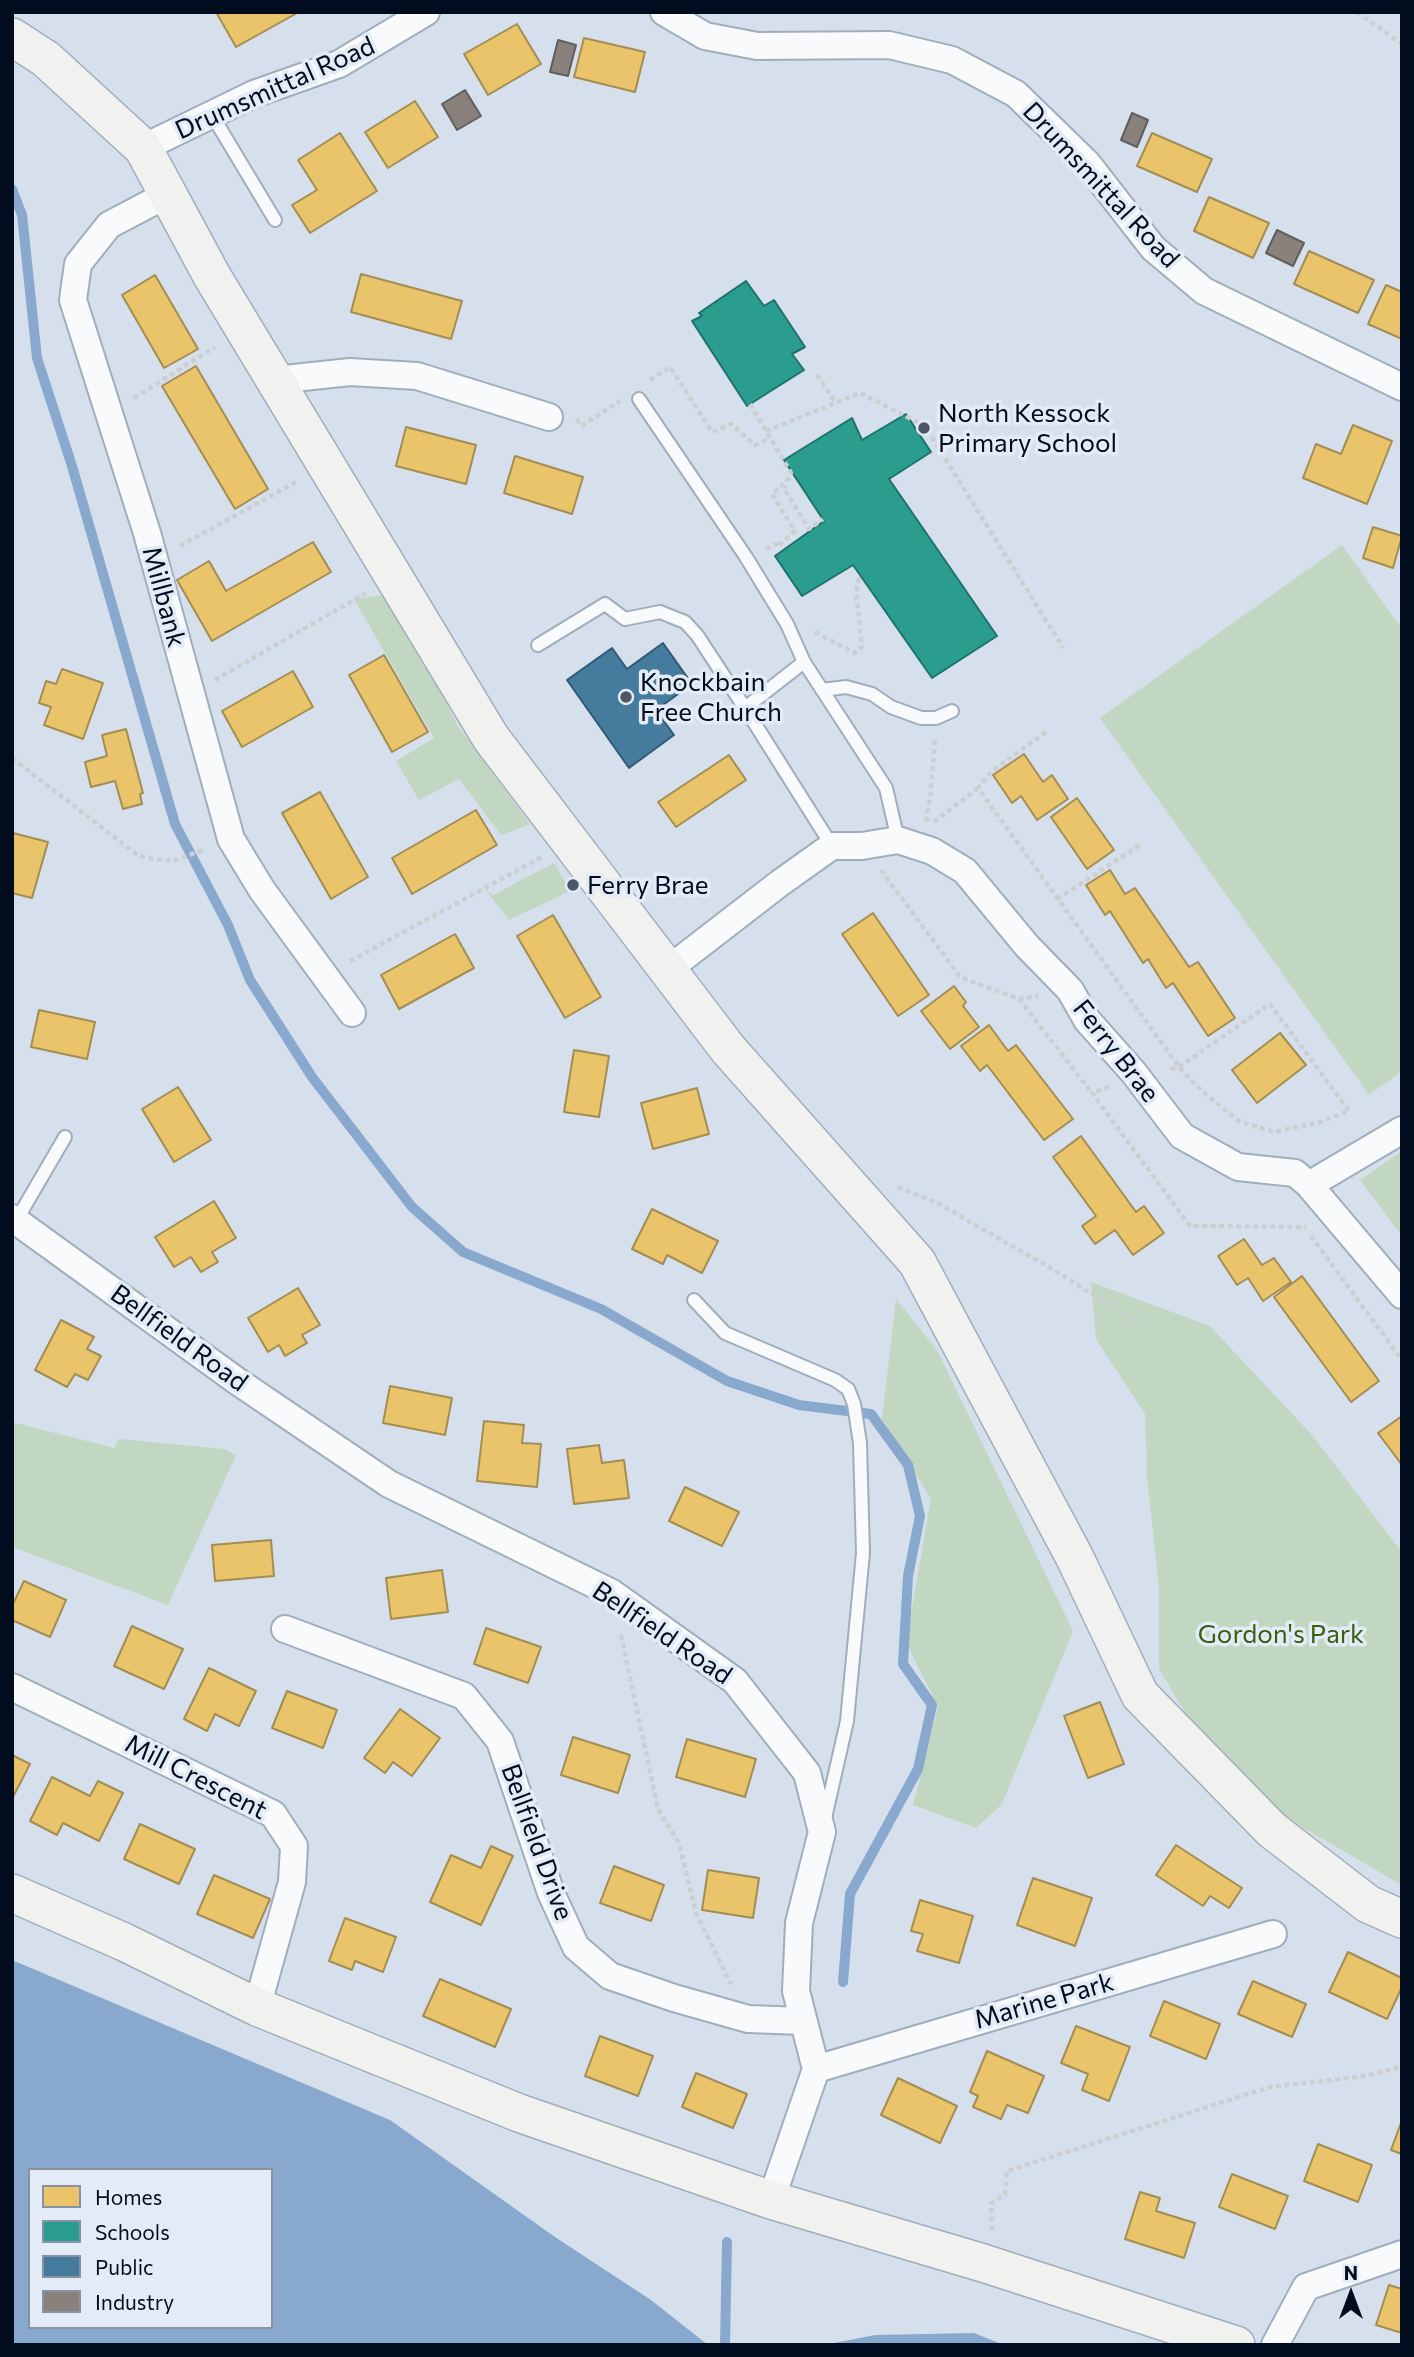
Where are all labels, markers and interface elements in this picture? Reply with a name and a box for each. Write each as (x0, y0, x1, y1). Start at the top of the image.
street label: Drumsmittal Road (170, 30, 380, 146)
street label: Drumsmittal Road (1016, 96, 1186, 274)
place label: North Kessock Primary School (938, 397, 1117, 458)
marker: North Kessock Primary School (916, 420, 932, 436)
street label: Millbank (136, 543, 192, 651)
place label: Knockbain Free Church (640, 666, 782, 728)
marker: Knockbain Free Church (618, 689, 634, 705)
place label: Ferry Brae (587, 869, 708, 901)
marker: Ferry Brae (565, 877, 581, 893)
street label: Ferry Brae (1066, 994, 1166, 1108)
street label: Bellfield Road (104, 1278, 254, 1398)
street label: Bellfield Road (586, 1575, 738, 1691)
park label: Gordon's Park (1198, 1618, 1364, 1650)
street label: Mill Crescent (120, 1728, 272, 1826)
street label: Bellfield Drive (494, 1760, 580, 1924)
street label: Marine Park (971, 1966, 1117, 2036)
legend (28, 2168, 273, 2329)
text: Homes (95, 2184, 162, 2209)
text: Schools (95, 2219, 170, 2244)
text: Public (95, 2254, 153, 2279)
north arrow (1316, 2259, 1386, 2329)
text: N (1344, 2261, 1358, 2284)
text: Industry (95, 2289, 174, 2314)

